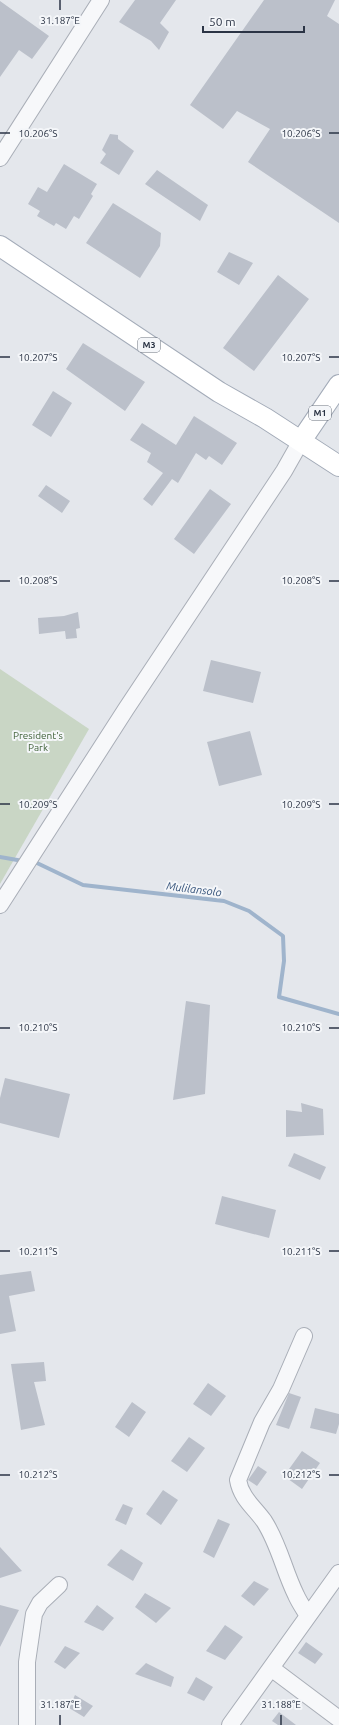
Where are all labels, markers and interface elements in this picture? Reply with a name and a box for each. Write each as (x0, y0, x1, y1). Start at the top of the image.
scale bar (203, 8, 304, 34)
text: 31.187°E (40, 15, 80, 26)
text: 50 m (209, 15, 236, 28)
text: 10.206°S (18, 128, 58, 139)
text: 10.206°S (281, 128, 321, 139)
road number: M3 (138, 338, 160, 352)
text: 10.207°S (18, 352, 58, 363)
text: 10.207°S (281, 352, 321, 363)
road number: M1 (309, 406, 331, 420)
text: 10.208°S (18, 575, 58, 586)
text: 10.208°S (281, 575, 321, 586)
park label: President's Park (13, 730, 63, 753)
text: 10.209°S (18, 799, 58, 810)
text: 10.209°S (281, 799, 321, 810)
water label: Mulilansolo (166, 880, 222, 898)
text: 10.210°S (18, 1022, 58, 1033)
text: 10.210°S (281, 1022, 321, 1033)
text: 10.211°S (18, 1246, 58, 1257)
text: 10.211°S (281, 1246, 321, 1257)
text: 10.212°S (18, 1469, 58, 1480)
text: 10.212°S (281, 1469, 321, 1480)
text: 31.187°E (40, 1699, 80, 1710)
text: 31.188°E (261, 1699, 301, 1710)

